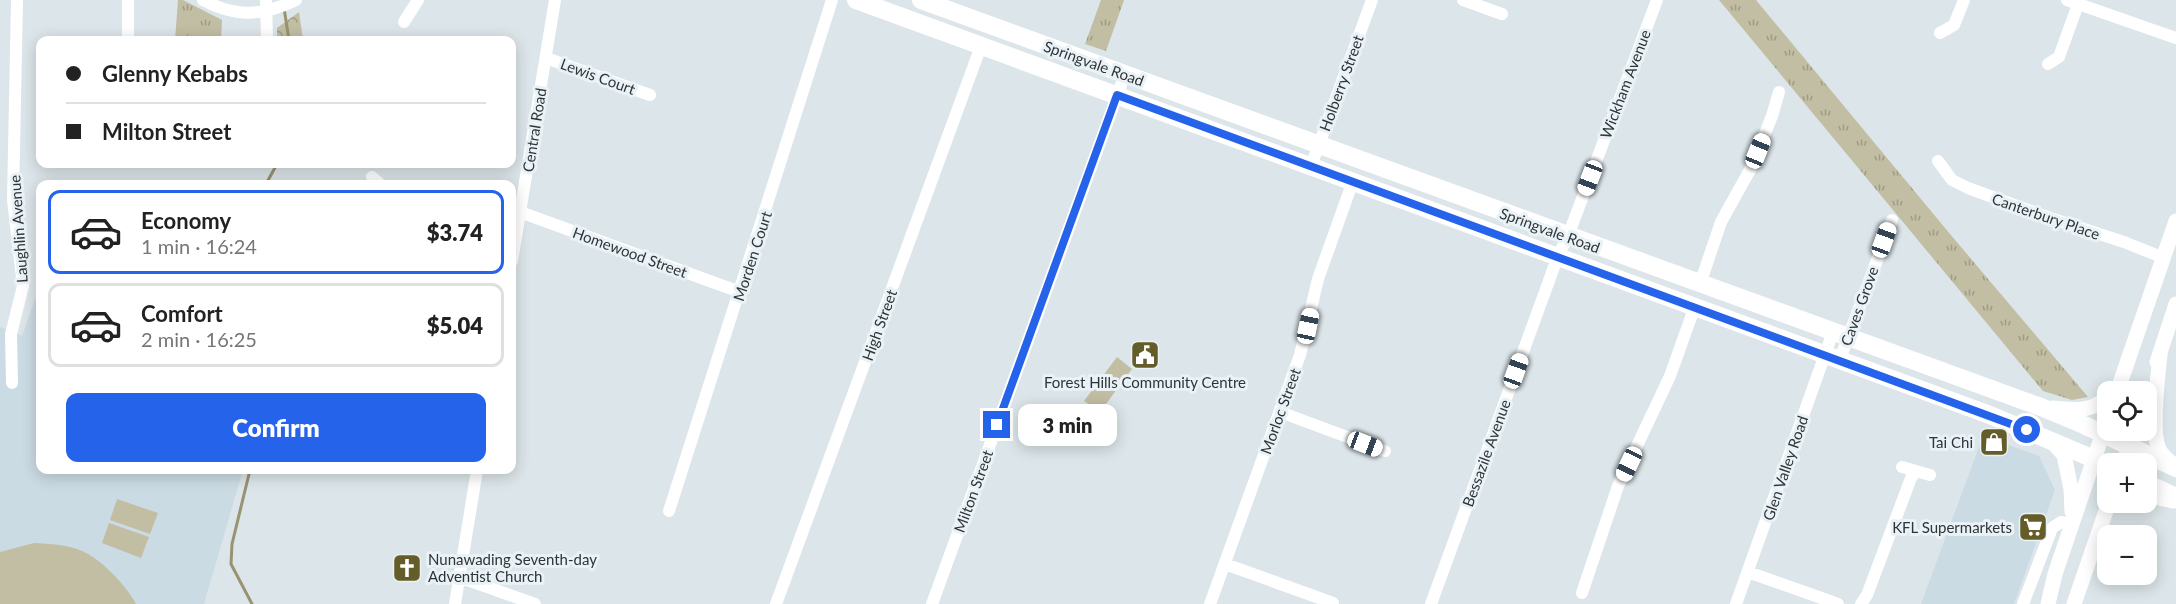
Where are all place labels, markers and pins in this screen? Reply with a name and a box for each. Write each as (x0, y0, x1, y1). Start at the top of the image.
public building icon: Forest Hills Community Centre (1129, 339, 1161, 371)
place label: Forest Hills Community Centre (1044, 373, 1246, 391)
shop icon: Tai Chi (1978, 426, 2010, 458)
place label: Tai Chi (1929, 433, 1973, 451)
supermarket icon: KFL Supermarkets (2017, 511, 2049, 543)
place label: KFL Supermarkets (1892, 518, 2012, 536)
place label: Nunawading Seventh-day Adventist Church (428, 550, 597, 585)
church icon: Nunawading Seventh-day Adventist Church (391, 552, 423, 584)

